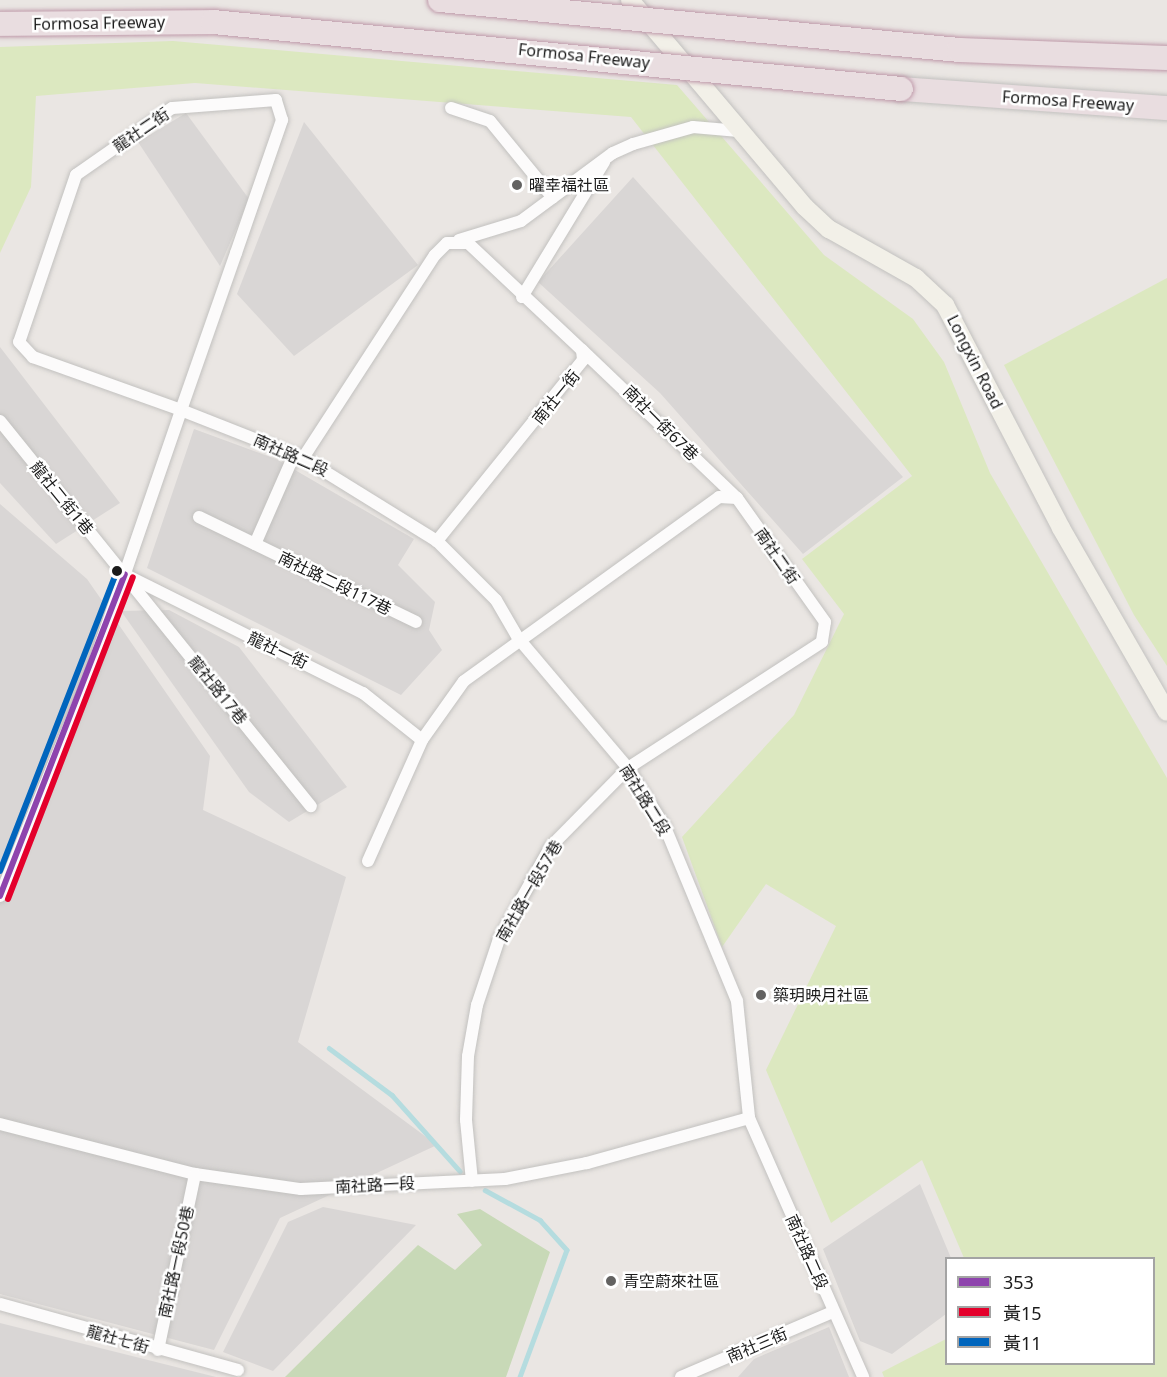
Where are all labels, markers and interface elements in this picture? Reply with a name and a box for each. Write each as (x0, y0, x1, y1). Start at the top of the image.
street label: Formosa Freeway (33, 12, 165, 34)
street label: Formosa Freeway (517, 40, 651, 72)
street label: Formosa Freeway (1001, 87, 1135, 115)
street label: 龍社二街 (109, 104, 173, 156)
place label: 曜幸福社區 (529, 175, 609, 195)
marker: 曜幸福社區 (510, 178, 524, 192)
street label: Longxin Road (943, 312, 1007, 412)
street label: 南社一街 (528, 366, 584, 428)
street label: 南社一街67巷 (619, 381, 703, 465)
street label: 南社路二段 (251, 430, 331, 480)
street label: 龍社二街1巷 (26, 457, 98, 539)
street label: 南社二街 (751, 524, 803, 588)
street label: 南社路二段117巷 (275, 547, 395, 619)
unlabelled marker (111, 565, 123, 577)
street label: 龍社一街 (245, 628, 311, 672)
street label: 龍社路17巷 (185, 652, 251, 728)
street label: 南社路二段 (616, 761, 674, 839)
street label: 南社路一段57巷 (492, 837, 566, 945)
place label: 築玥映月社區 (773, 985, 869, 1005)
marker: 築玥映月社區 (754, 988, 768, 1002)
street label: 南社路一段 (335, 1173, 415, 1197)
street label: 南社路一段50巷 (155, 1204, 197, 1320)
street label: 南社路二段 (782, 1212, 832, 1292)
legend (945, 1257, 1155, 1365)
text: 353 (1003, 1270, 1034, 1294)
place label: 青空蔚來社區 (623, 1271, 719, 1291)
marker: 青空蔚來社區 (604, 1274, 618, 1288)
text: 黃15 (1003, 1301, 1042, 1325)
street label: 龍社七街 (85, 1321, 151, 1357)
street label: 南社三街 (724, 1324, 790, 1366)
text: 黃11 (1003, 1331, 1042, 1355)

